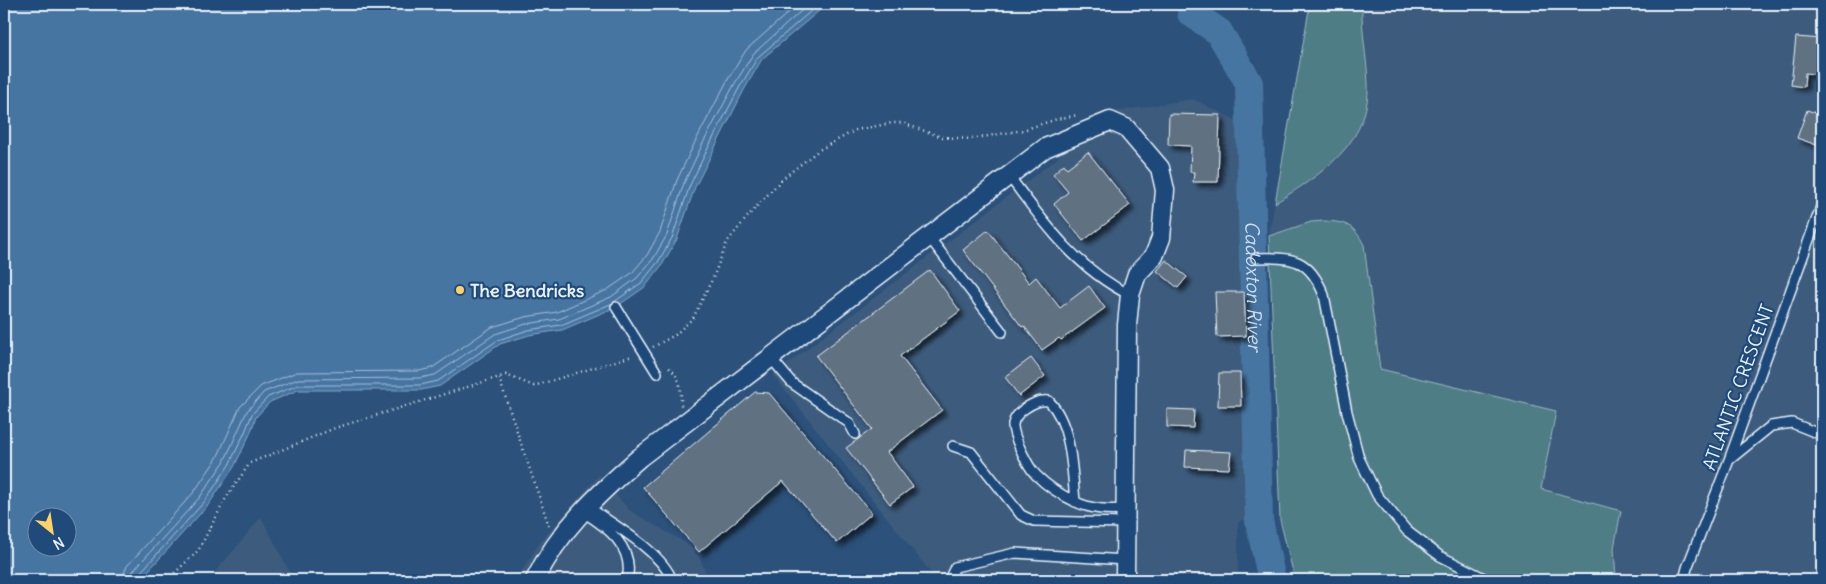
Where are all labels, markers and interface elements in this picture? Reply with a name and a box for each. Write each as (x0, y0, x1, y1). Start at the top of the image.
water label: Cadoxton River (1240, 221, 1267, 354)
place label: The Bendricks (470, 279, 584, 302)
marker: The Bendricks (454, 284, 466, 296)
street label: ATLANTIC CRESCENT (1697, 301, 1779, 473)
north arrow (28, 506, 78, 556)
text: N (50, 533, 67, 553)

